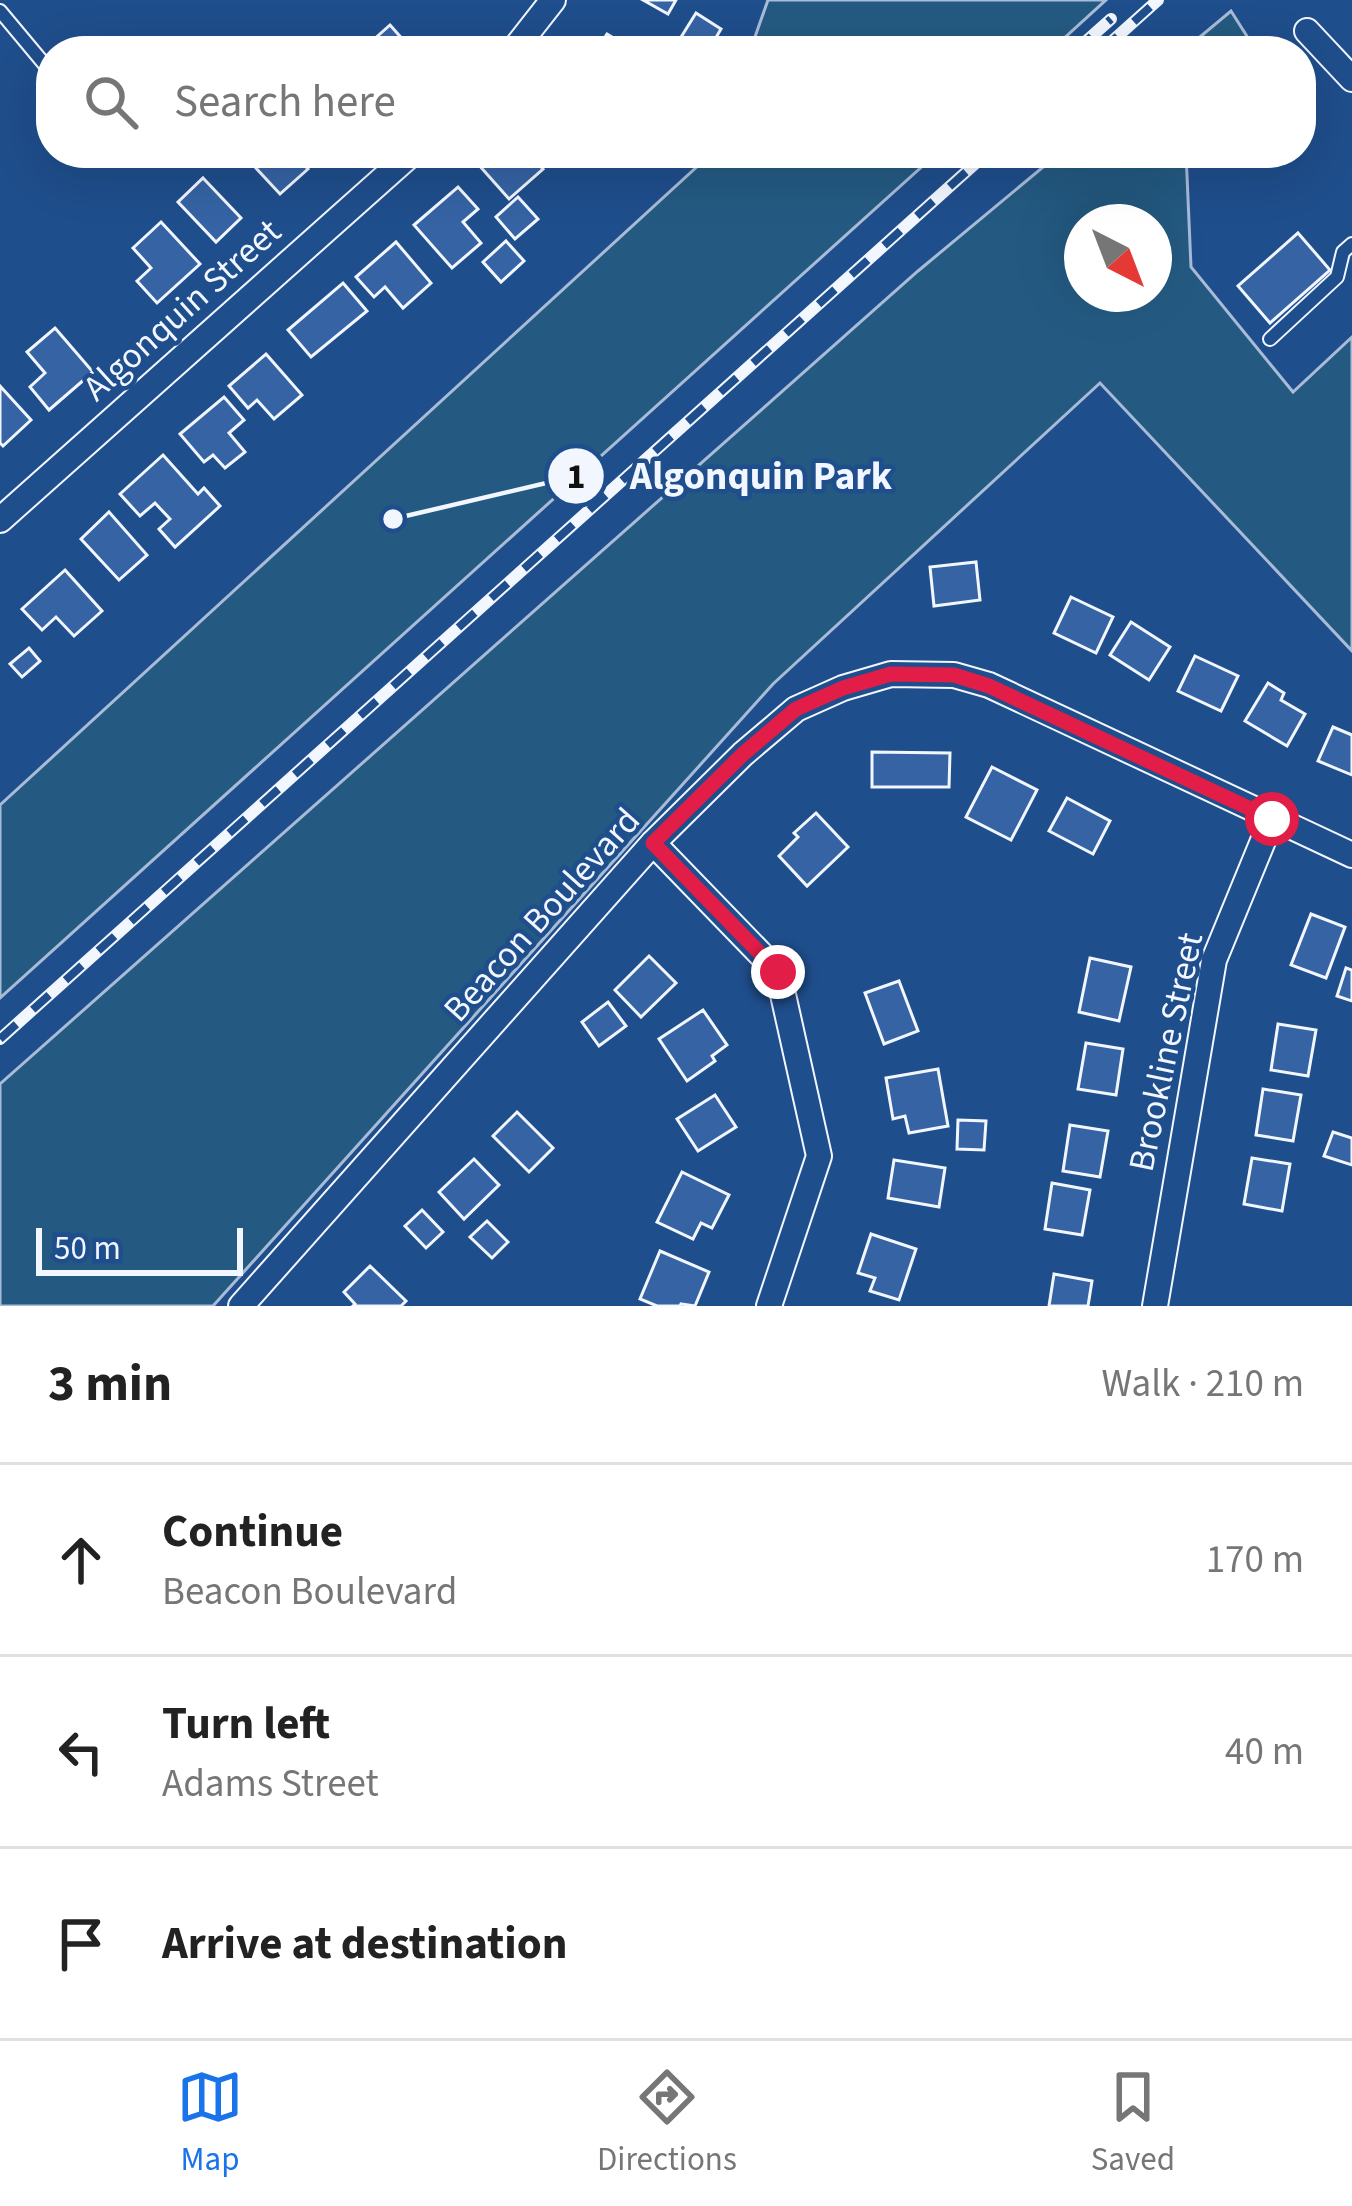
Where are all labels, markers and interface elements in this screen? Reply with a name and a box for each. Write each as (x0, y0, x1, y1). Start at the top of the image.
search box (36, 36, 1316, 168)
icon: search (78, 69, 144, 135)
text: Search here (174, 70, 396, 134)
north arrow (1064, 204, 1172, 312)
street label: Algonquin Street (72, 207, 292, 413)
callout: Algonquin Park (546, 438, 916, 513)
text: Algonquin Park (629, 449, 893, 505)
text: 1 (566, 451, 586, 502)
route start (1245, 792, 1299, 846)
street label: Beacon Boulevard (432, 797, 652, 1033)
street label: Brookline Street (1116, 928, 1216, 1176)
route end (751, 945, 805, 999)
scale bar (36, 1222, 243, 1275)
text: 50 m (54, 1225, 121, 1272)
text: 3 min (48, 1348, 172, 1420)
text: Walk · 210 m (1101, 1356, 1304, 1412)
text: Continue (162, 1500, 343, 1564)
icon: ahead (48, 1527, 114, 1593)
text: 170 m (1206, 1532, 1304, 1588)
text: Beacon Boulevard (162, 1564, 457, 1620)
text: Turn left (162, 1692, 330, 1756)
icon: left (48, 1719, 114, 1785)
text: 40 m (1225, 1724, 1304, 1780)
text: Adams Street (162, 1756, 379, 1812)
icon: arrive (48, 1911, 114, 1977)
text: Arrive at destination (162, 1912, 567, 1976)
tab: Map (177, 2064, 243, 2183)
tab: Directions (597, 2064, 737, 2183)
tab: Saved (1091, 2064, 1175, 2183)

